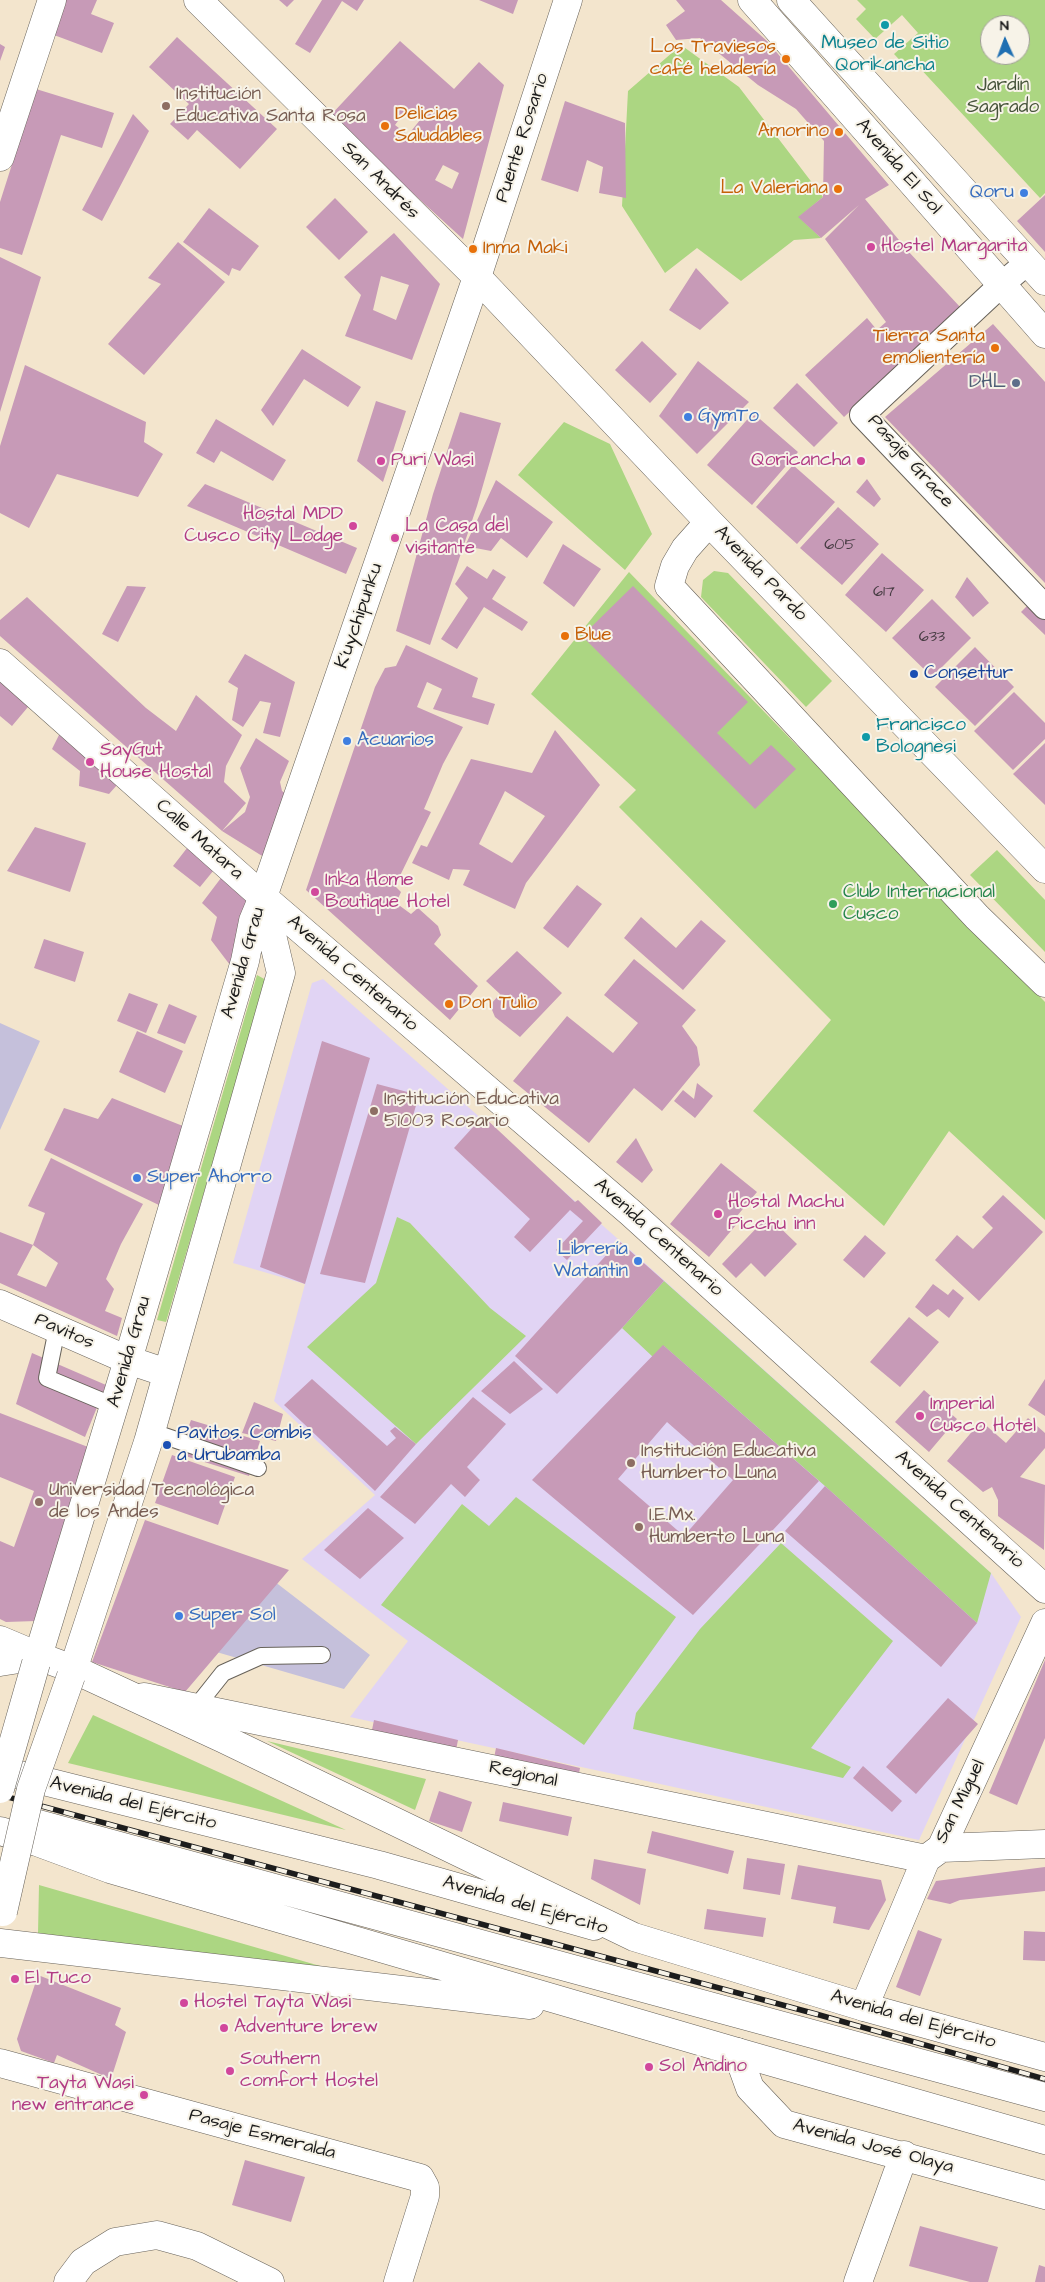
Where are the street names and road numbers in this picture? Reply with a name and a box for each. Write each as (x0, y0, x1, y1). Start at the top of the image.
street label: Puente Rosario (491, 70, 555, 206)
street label: Avenida El Sol (850, 114, 946, 220)
street label: San Andrés (336, 137, 424, 225)
street label: Pasaje Grace (862, 411, 958, 513)
street label: Avenida Pardo (709, 521, 811, 627)
street label: K'uychipunku (331, 560, 389, 672)
street label: Calle Matara (151, 795, 247, 885)
street label: Avenida Grau (217, 905, 271, 1021)
street label: Avenida Centenario (282, 911, 422, 1037)
street label: Avenida Centenario (589, 1174, 727, 1302)
street label: Avenida Grau (103, 1294, 157, 1410)
street label: Pavitos (31, 1309, 97, 1355)
street label: Avenida Centenario (890, 1446, 1028, 1574)
street label: San Miguel (931, 1756, 991, 1848)
street label: Regional (487, 1757, 559, 1793)
street label: Avenida del Ejército (47, 1772, 219, 1836)
street label: Avenida del Ejército (440, 1871, 610, 1941)
street label: Avenida del Ejército (828, 1985, 998, 2055)
street label: Pasaje Esmeralda (186, 2104, 338, 2166)
street label: Avenida José Olaya (790, 2115, 956, 2179)

